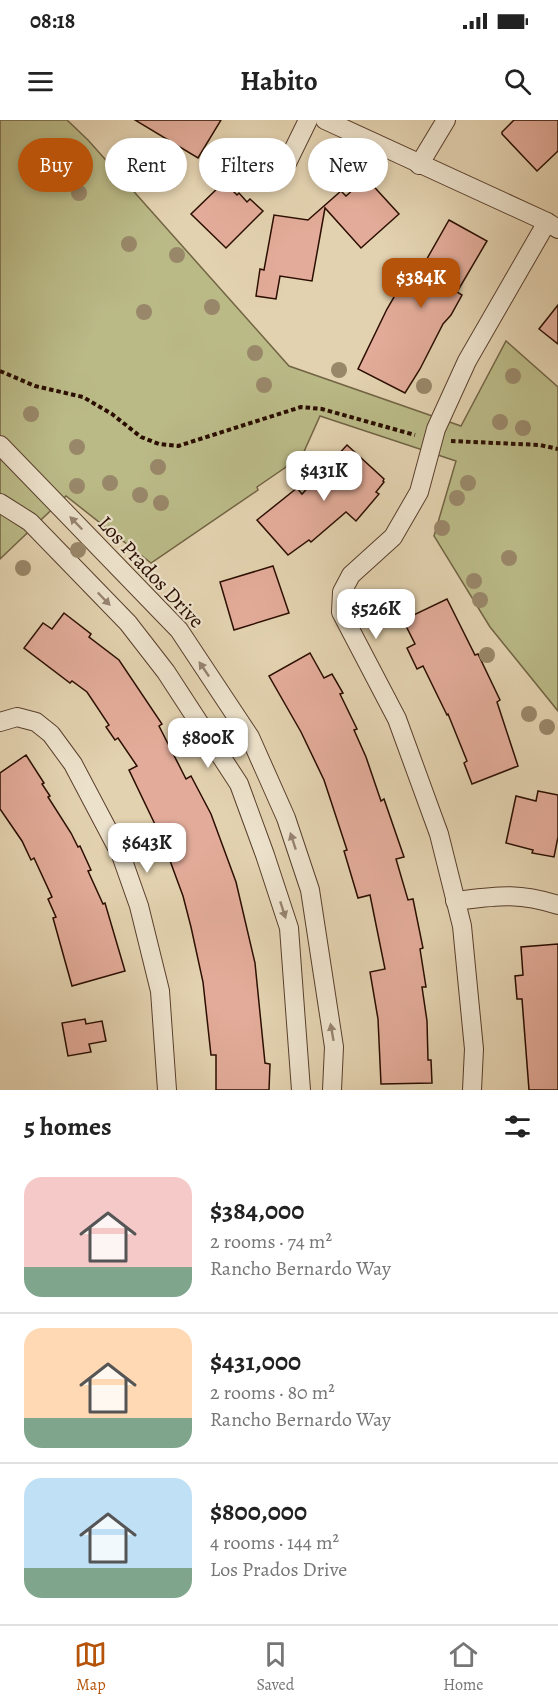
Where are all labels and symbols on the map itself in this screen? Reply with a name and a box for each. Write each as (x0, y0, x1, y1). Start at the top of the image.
pin: $384K (379, 258, 463, 309)
pin: $431K (282, 451, 366, 502)
street label: Los Prados Drive (92, 510, 210, 634)
one-way arrow (69, 515, 83, 530)
pin: $526K (334, 589, 418, 640)
one-way arrow (97, 591, 111, 605)
one-way arrow (199, 660, 210, 677)
pin: $800K (166, 718, 250, 769)
pin: $643K (105, 823, 189, 874)
one-way arrow (288, 832, 298, 850)
one-way arrow (279, 901, 288, 919)
one-way arrow (327, 1022, 336, 1041)

